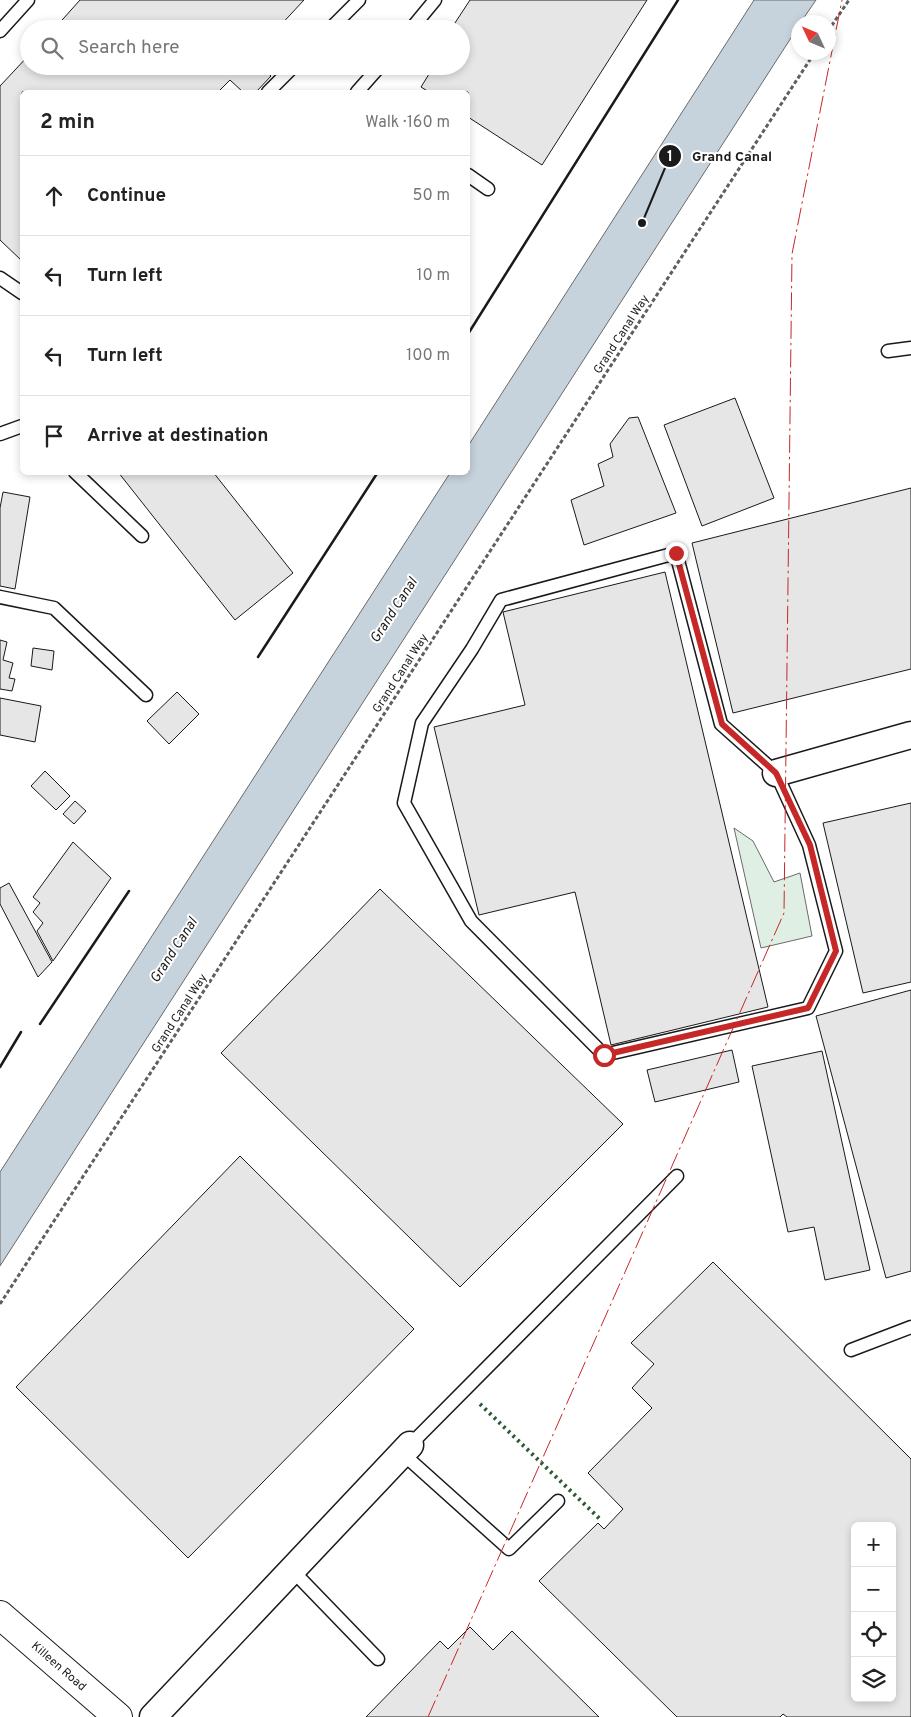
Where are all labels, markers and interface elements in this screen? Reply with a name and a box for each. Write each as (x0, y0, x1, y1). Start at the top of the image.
north arrow (791, 15, 836, 60)
search box (20, 20, 470, 75)
icon: search (38, 34, 66, 62)
text: Search here (78, 36, 180, 60)
text: 2 min (40, 109, 95, 136)
text: Walk · 160 m (365, 113, 450, 133)
callout: Grand Canal (657, 141, 782, 170)
text: 1 (667, 148, 673, 167)
text: Grand Canal (692, 149, 772, 166)
icon: ahead (40, 182, 68, 210)
text: Continue (87, 184, 166, 208)
text: 50 m (413, 186, 450, 206)
icon: left (40, 262, 68, 290)
text: Turn left (87, 264, 163, 288)
text: 10 m (416, 266, 450, 286)
street label: Grand Canal Way (590, 292, 653, 377)
icon: left (40, 342, 68, 370)
text: Turn left (87, 344, 163, 368)
text: 100 m (406, 346, 450, 366)
icon: arrive (40, 422, 68, 450)
text: Arrive at destination (87, 424, 268, 448)
route end (665, 542, 688, 565)
water label: Grand Canal (367, 574, 422, 647)
street label: Grand Canal Way (369, 631, 432, 716)
water label: Grand Canal (147, 914, 202, 987)
street label: Grand Canal Way (148, 971, 211, 1056)
route start (593, 1044, 616, 1067)
map controls (851, 1522, 896, 1702)
button: + (851, 1522, 896, 1567)
button: − (851, 1567, 896, 1612)
button: locate (851, 1612, 896, 1657)
street label: Killeen Road (27, 1638, 89, 1695)
button: layers (851, 1657, 896, 1702)

